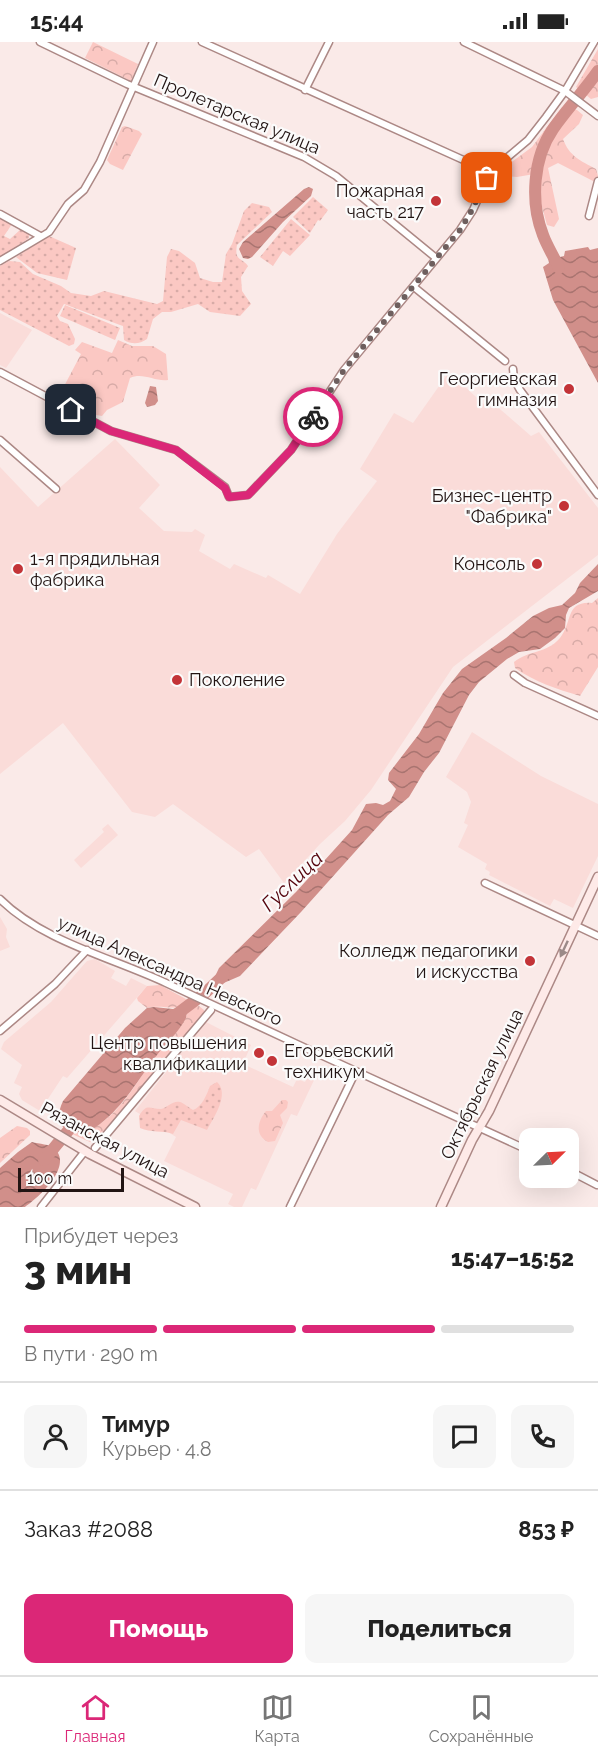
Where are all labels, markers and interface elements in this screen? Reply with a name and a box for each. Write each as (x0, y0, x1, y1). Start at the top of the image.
text: 15:44 (30, 8, 84, 34)
street label: Пролетарская улица (151, 69, 323, 158)
pin (461, 152, 512, 203)
icon: bag (470, 161, 503, 194)
place label: Пожарная часть 217 (336, 180, 424, 222)
marker: Пожарная часть 217 (429, 194, 443, 208)
place label: Георгиевская гимназия (439, 368, 557, 410)
marker: Георгиевская гимназия (562, 382, 576, 396)
pin (45, 384, 96, 435)
courier (283, 387, 343, 447)
icon: home (54, 393, 87, 426)
icon: bike (297, 401, 330, 434)
place label: Бизнес-центр "Фабрика" (432, 485, 552, 527)
marker: Бизнес-центр "Фабрика" (557, 499, 571, 513)
place label: 1-я прядильная фабрика (30, 548, 159, 590)
place label: Консоль (453, 553, 525, 574)
marker: Консоль (530, 557, 544, 571)
marker: 1-я прядильная фабрика (11, 562, 25, 576)
place label: Поколение (189, 669, 285, 690)
marker: Поколение (170, 673, 184, 687)
water label: Гуслица (256, 846, 328, 916)
street label: улица Александра Невского (55, 911, 286, 1030)
place label: Колледж педагогики и искусства (339, 940, 518, 982)
one-way arrow (560, 941, 569, 958)
marker: Колледж педагогики и искусства (523, 954, 537, 968)
street label: Октябрьская улица (436, 1005, 527, 1162)
place label: Центр повышения квалификации (90, 1032, 247, 1074)
place label: Егорьевский техникум (284, 1040, 394, 1082)
marker: Центр повышения квалификации (252, 1046, 266, 1060)
marker: Егорьевский техникум (265, 1054, 279, 1068)
street label: Рязанская улица (37, 1097, 173, 1182)
north arrow (519, 1128, 579, 1188)
map controls (519, 1128, 579, 1188)
scale bar (18, 1165, 124, 1192)
text: 100 m (27, 1169, 72, 1188)
text: Прибудет через (24, 1224, 178, 1248)
text: 15:47–15:52 (451, 1245, 574, 1271)
text: 3 мин (24, 1247, 132, 1293)
text: В пути · 290 m (24, 1342, 158, 1366)
button: person (24, 1405, 87, 1468)
button: chat (433, 1405, 496, 1468)
button: phone (511, 1405, 574, 1468)
text: Тимур (102, 1411, 170, 1437)
text: Курьер · 4.8 (102, 1437, 212, 1461)
text: Заказ #2088 (24, 1516, 153, 1542)
text: 853 ₽ (518, 1516, 574, 1542)
button: Помощь (24, 1594, 293, 1663)
button: Поделиться (305, 1594, 574, 1663)
tab: Главная (65, 1691, 126, 1746)
tab: Карта (255, 1691, 300, 1746)
tab: Сохранённые (429, 1691, 533, 1746)

